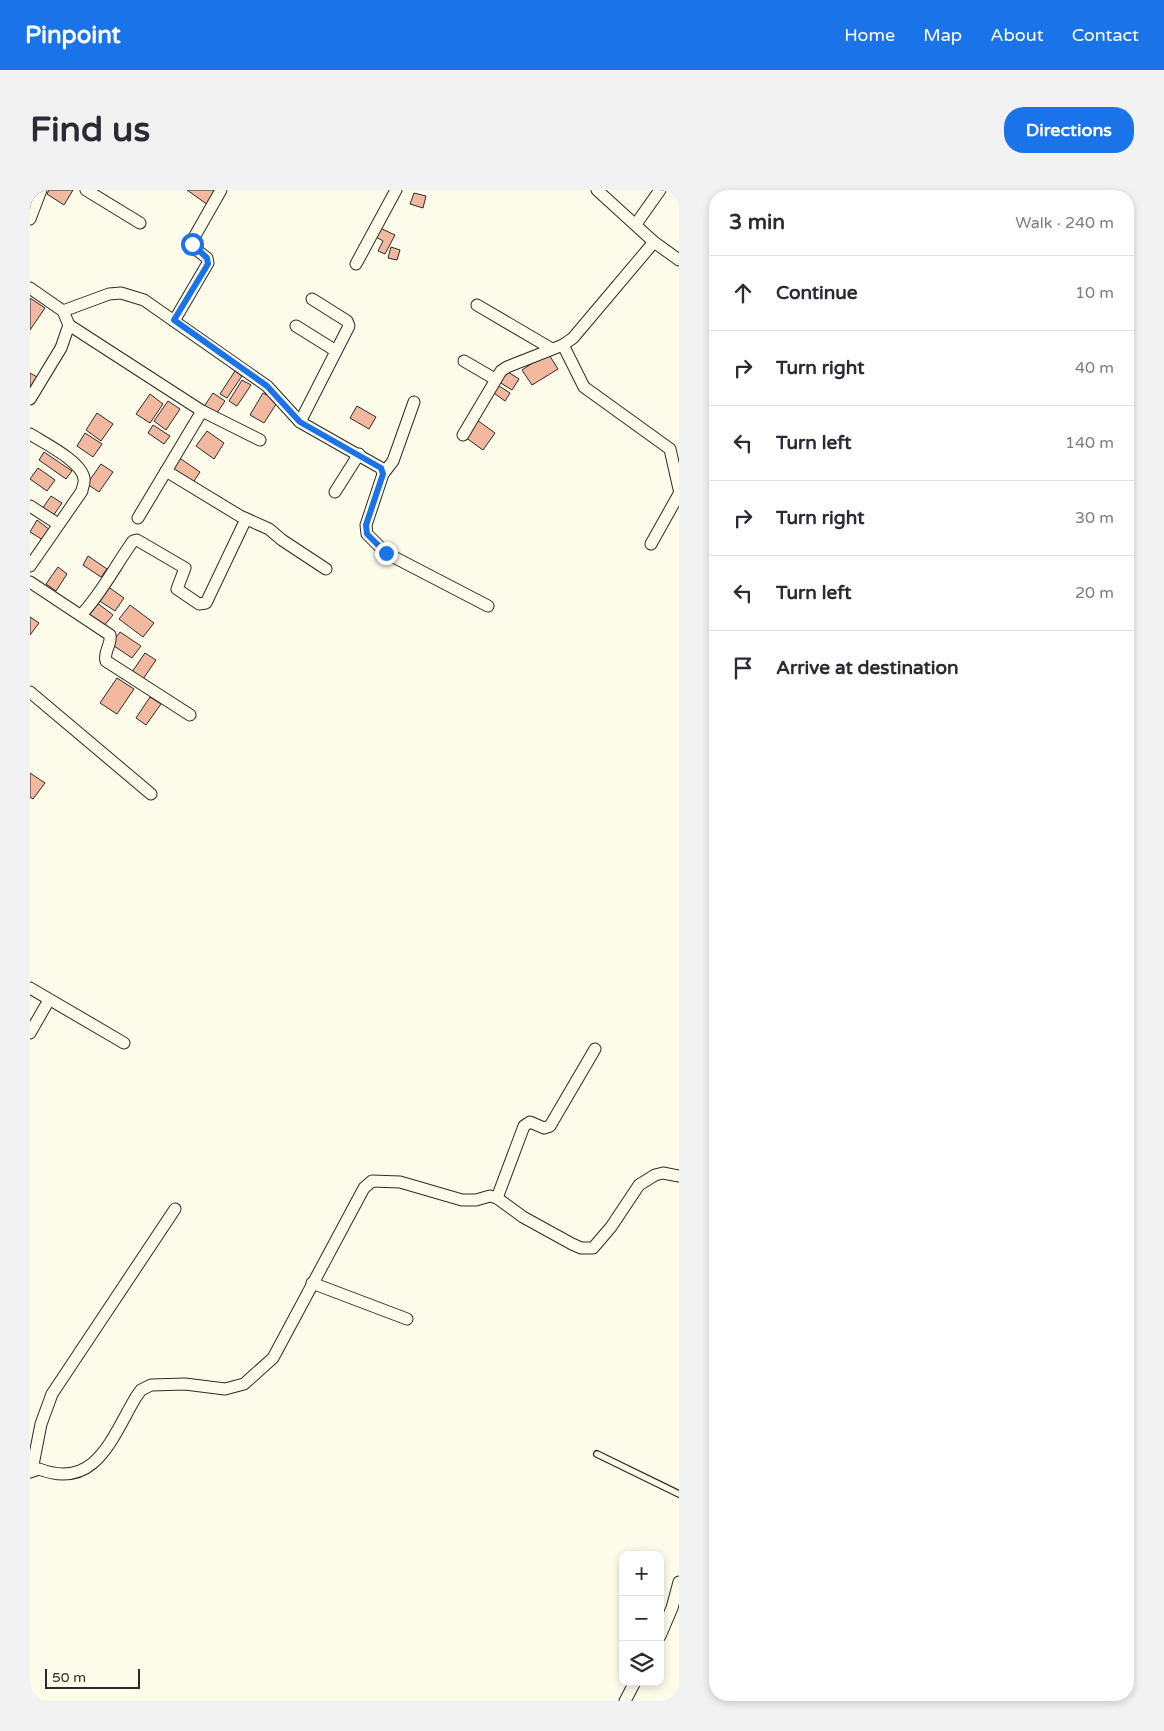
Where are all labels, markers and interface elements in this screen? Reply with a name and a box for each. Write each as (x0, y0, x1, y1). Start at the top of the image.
text: Pinpoint (25, 21, 121, 50)
text: Home (844, 24, 895, 46)
text: Map (923, 24, 962, 46)
text: About (990, 24, 1044, 46)
text: Contact (1072, 24, 1139, 46)
button: Directions (1004, 107, 1134, 153)
text: Find us (30, 109, 150, 151)
text: 3 min (729, 210, 785, 235)
text: Walk · 240 m (1015, 213, 1114, 233)
route start (181, 233, 204, 256)
icon: ahead (729, 279, 757, 307)
text: Continue (776, 282, 858, 304)
text: 10 m (1075, 283, 1114, 303)
icon: right (729, 354, 757, 382)
text: Turn right (776, 357, 864, 379)
text: 40 m (1075, 358, 1114, 378)
icon: left (729, 429, 757, 457)
text: Turn left (776, 432, 852, 454)
text: 140 m (1065, 433, 1114, 453)
icon: right (729, 504, 757, 532)
text: Turn right (776, 507, 864, 529)
text: 30 m (1075, 508, 1114, 528)
route end (375, 542, 398, 565)
icon: left (729, 579, 757, 607)
text: Turn left (776, 582, 852, 604)
text: 20 m (1075, 583, 1114, 603)
icon: arrive (729, 654, 757, 682)
text: Arrive at destination (776, 657, 959, 679)
map controls (619, 1551, 664, 1686)
button: + (619, 1551, 664, 1596)
button: − (619, 1596, 664, 1641)
button: layers (619, 1641, 664, 1686)
scale bar (45, 1666, 140, 1689)
text: 50 m (52, 1669, 86, 1686)

